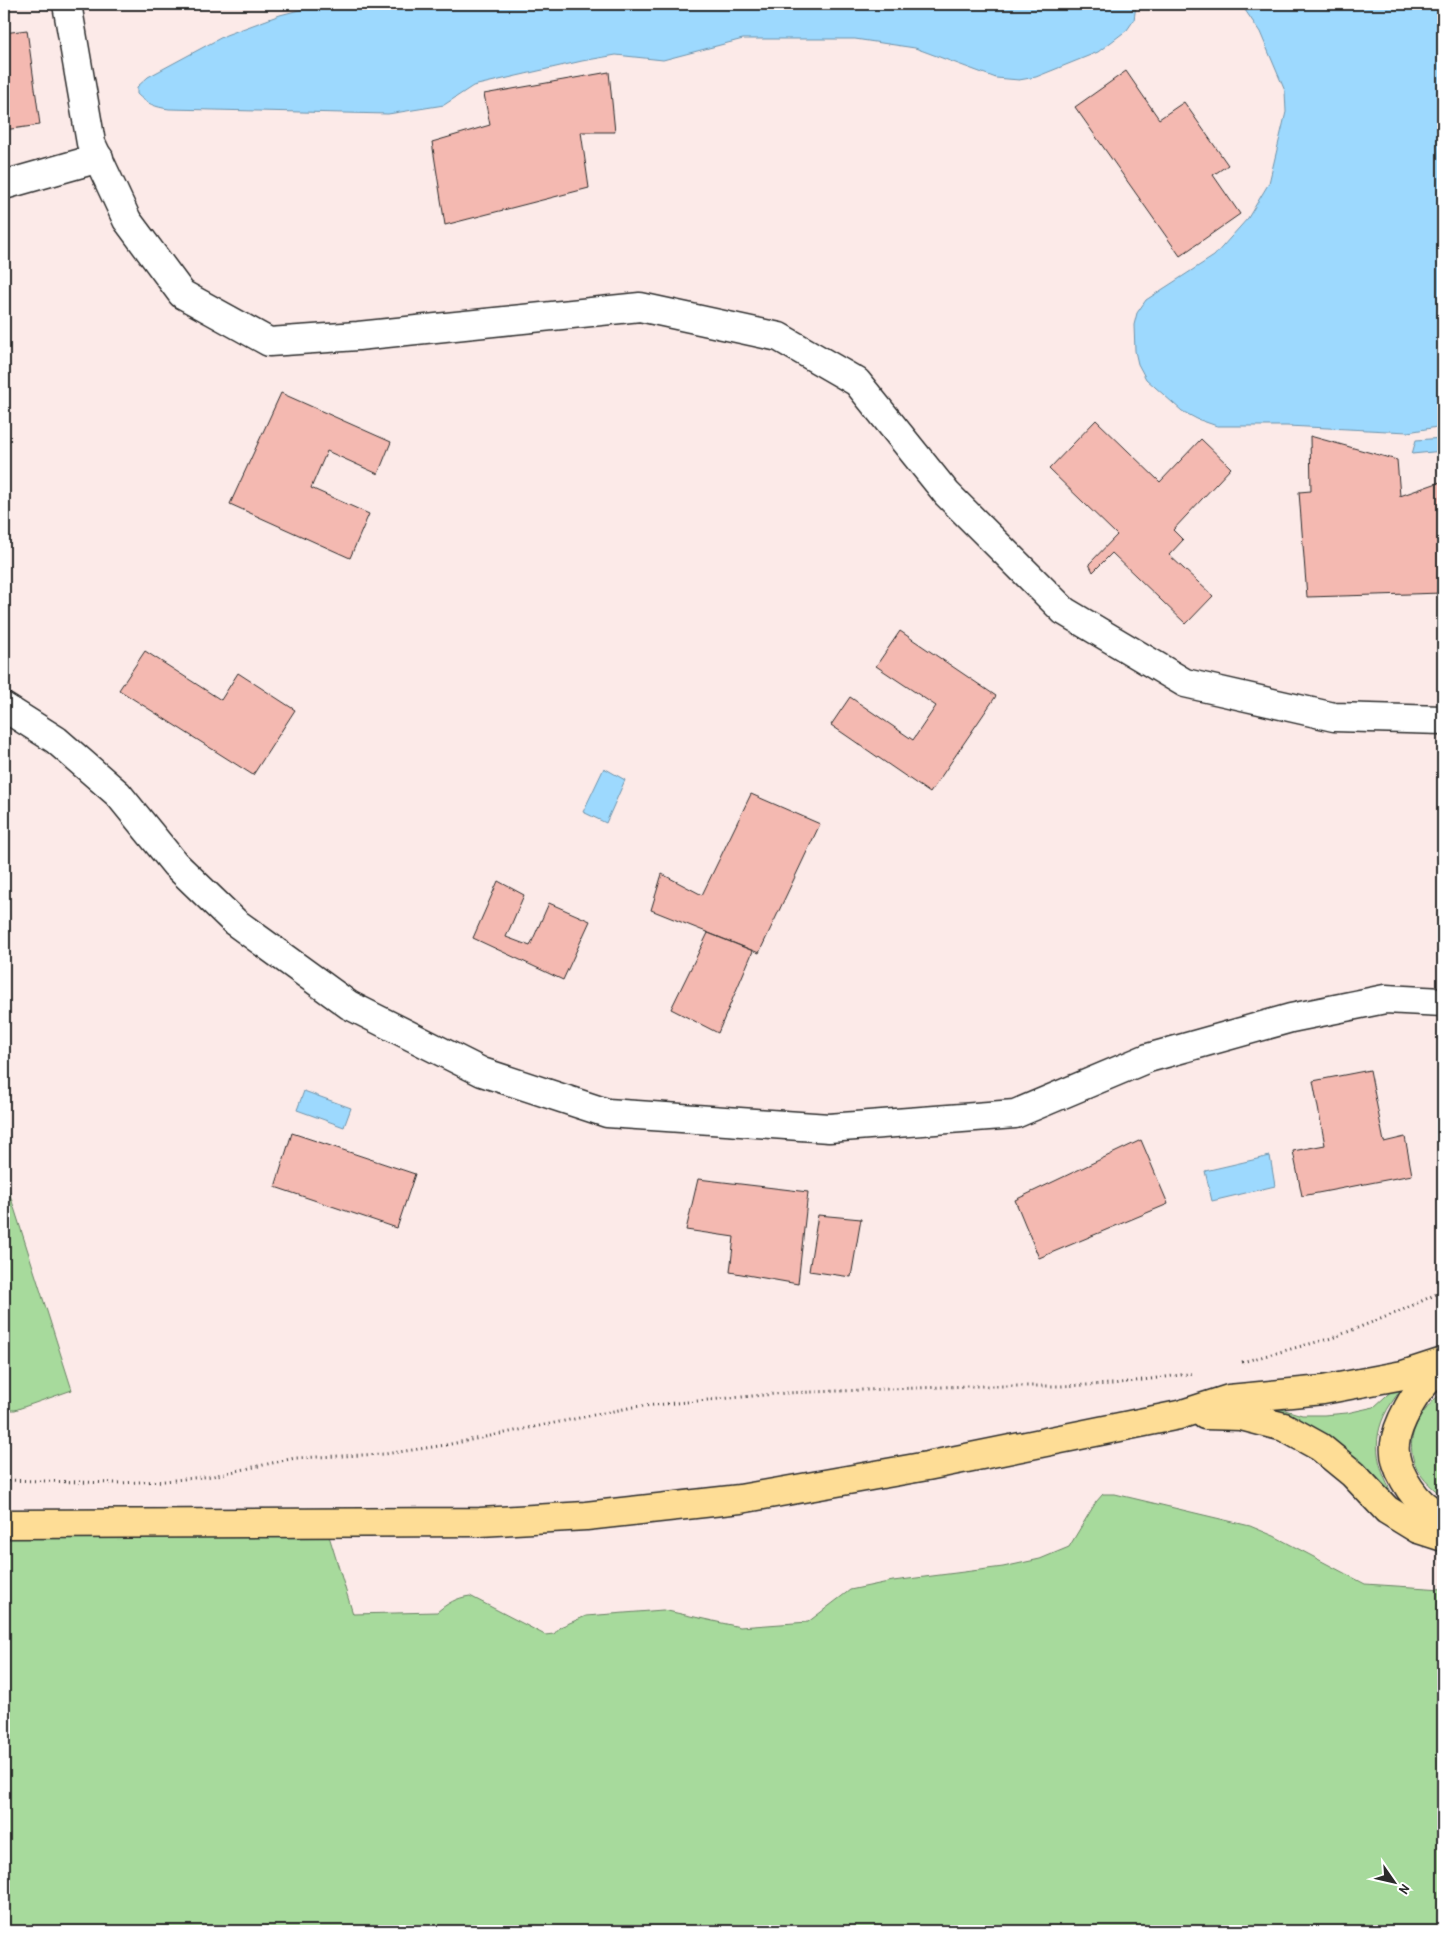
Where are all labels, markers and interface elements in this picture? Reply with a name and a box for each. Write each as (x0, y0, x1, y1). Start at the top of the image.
north arrow (1370, 1858, 1420, 1908)
text: N (1395, 1881, 1415, 1898)

